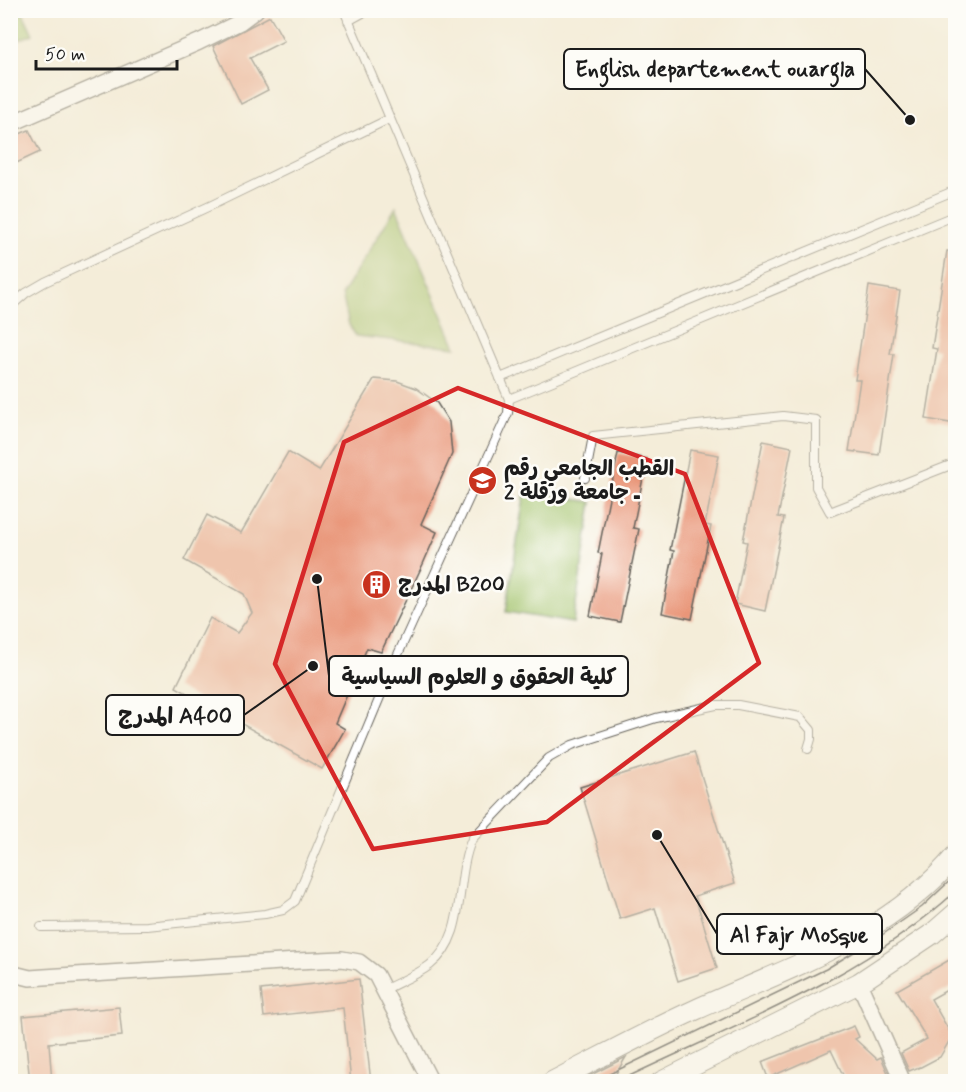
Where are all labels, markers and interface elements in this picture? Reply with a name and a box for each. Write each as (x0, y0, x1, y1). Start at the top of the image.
scale bar (36, 33, 177, 71)
text: 50 m (45, 43, 85, 67)
callout: English departement ouargla (564, 49, 865, 89)
text: English departement ouargla (575, 56, 855, 88)
place label: القطب الجامعي رقم 2 ـ جامعة ورقلة (504, 455, 674, 507)
school or university icon: القطب الجامعي رقم 2 ـ جامعة ورقلة (467, 465, 499, 497)
building icon: المدرج B200 (361, 569, 393, 601)
place label: المدرج B200 (398, 571, 505, 599)
callout: كلية الحقوق و العلوم السياسية (329, 656, 628, 696)
text: كلية الحقوق و العلوم السياسية (342, 664, 617, 693)
callout: المدرج A400 (106, 695, 244, 735)
text: المدرج A400 (118, 703, 232, 731)
callout: Al Fajr Mosque (717, 914, 882, 954)
text: Al Fajr Mosque (730, 922, 869, 951)

